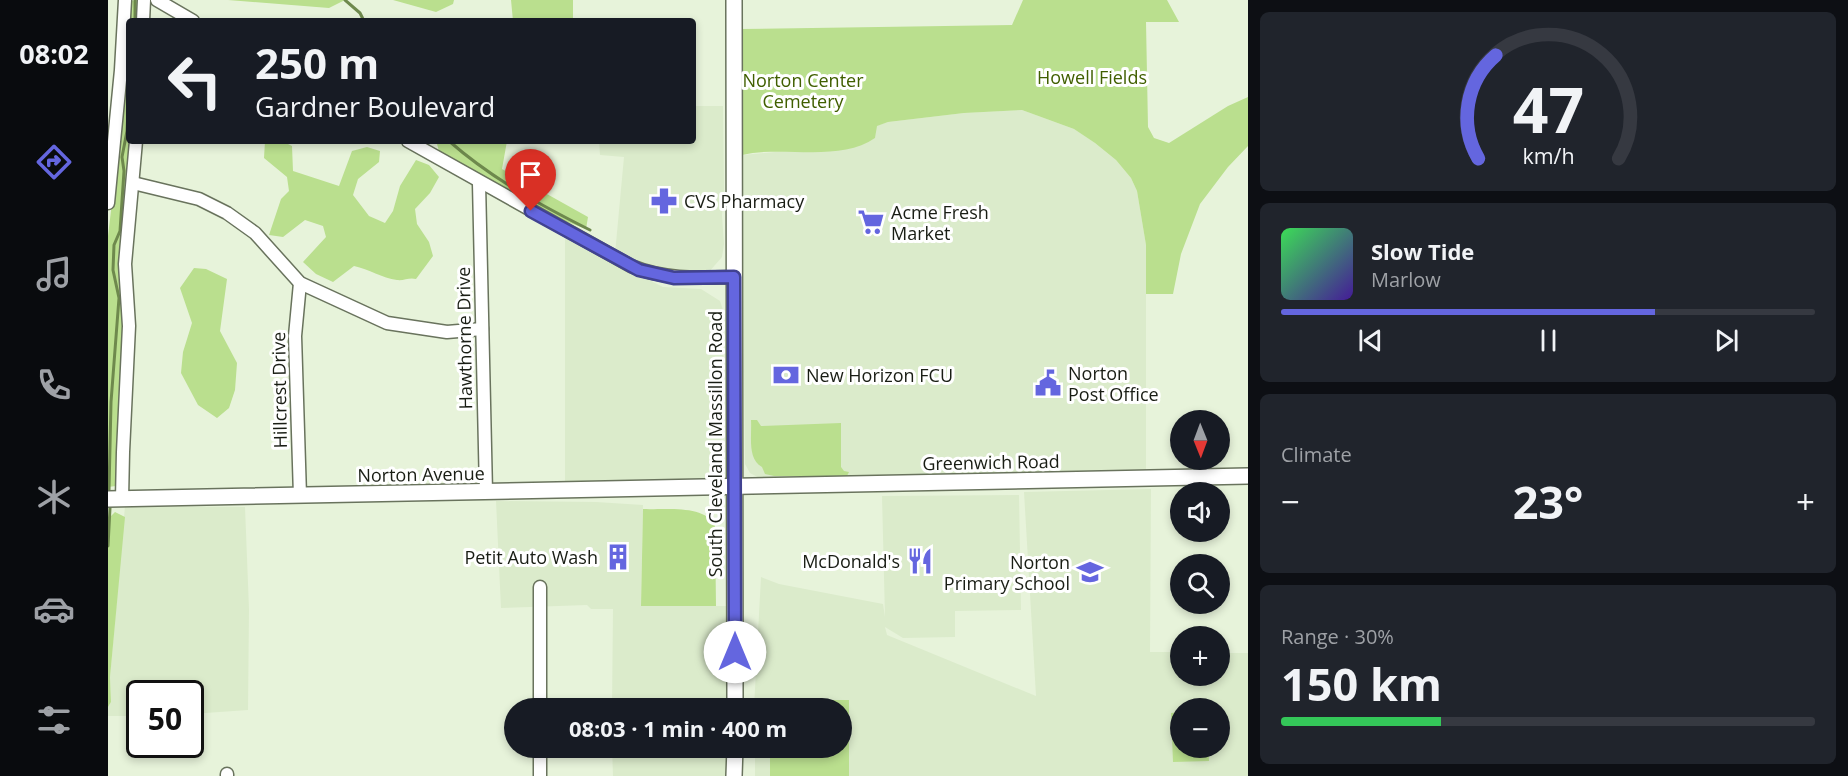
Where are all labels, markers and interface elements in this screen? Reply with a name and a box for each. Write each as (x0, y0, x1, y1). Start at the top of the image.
text: 250 m (255, 34, 379, 91)
text: 08:02 (19, 35, 89, 72)
icon: left (156, 42, 234, 120)
park label: Howell Fields (1037, 65, 1147, 89)
text: 47 (1512, 66, 1584, 151)
park label: Norton Center Cemetery (742, 68, 864, 113)
text: Gardner Boulevard (255, 88, 495, 125)
icon: directions (33, 141, 75, 183)
text: km/h (1522, 141, 1574, 170)
pin (505, 149, 556, 211)
icon: arrive (514, 158, 547, 191)
pharmacy icon: CVS Pharmacy (649, 186, 679, 216)
place label: CVS Pharmacy (684, 189, 805, 213)
place label: Acme Fresh Market (891, 200, 989, 245)
supermarket icon: Acme Fresh Market (856, 207, 886, 237)
text: Slow Tide (1371, 236, 1474, 266)
icon: music (33, 253, 75, 295)
street label: Hawthorne Drive (451, 266, 477, 410)
text: Marlow (1371, 266, 1441, 293)
street label: South Cleveland Massillon Road (703, 311, 727, 577)
icon: previous (1354, 324, 1387, 357)
icon: pause (1532, 324, 1565, 357)
icon: next (1710, 324, 1743, 357)
street label: Hillcrest Drive (266, 331, 292, 449)
bank icon: New Horizon FCU (771, 360, 801, 390)
place label: Norton Post Office (1068, 361, 1159, 406)
place label: New Horizon FCU (806, 363, 953, 387)
icon: phone (33, 364, 75, 406)
public building icon: Norton Post Office (1033, 368, 1063, 398)
north arrow (1170, 410, 1230, 470)
map controls (1170, 410, 1230, 758)
text: Climate (1281, 441, 1352, 468)
street label: Greenwich Road (922, 449, 1060, 475)
street label: Norton Avenue (357, 461, 485, 487)
text: 23° (1513, 471, 1583, 532)
icon: climate (33, 476, 75, 518)
text: − (1281, 479, 1300, 524)
text: + (1796, 479, 1815, 524)
button: sound (1170, 482, 1230, 542)
building icon: Petit Auto Wash (603, 542, 633, 572)
place label: Petit Auto Wash (464, 545, 598, 569)
restaurant icon: McDonald's (905, 546, 935, 576)
place label: McDonald's (802, 549, 900, 573)
place label: Norton Primary School (944, 550, 1070, 595)
button: search (1170, 554, 1230, 614)
school or university icon: Norton Primary School (1075, 557, 1105, 587)
icon: car (33, 588, 75, 630)
position arrow (703, 620, 767, 684)
text: Range · 30% (1281, 623, 1394, 650)
button: + (1170, 626, 1230, 686)
text: 150 km (1281, 653, 1442, 714)
speed limit sign: 50 (126, 680, 204, 758)
button: − (1170, 698, 1230, 758)
icon: filters (33, 699, 75, 741)
text: 08:03 · 1 min · 400 m (569, 713, 787, 743)

